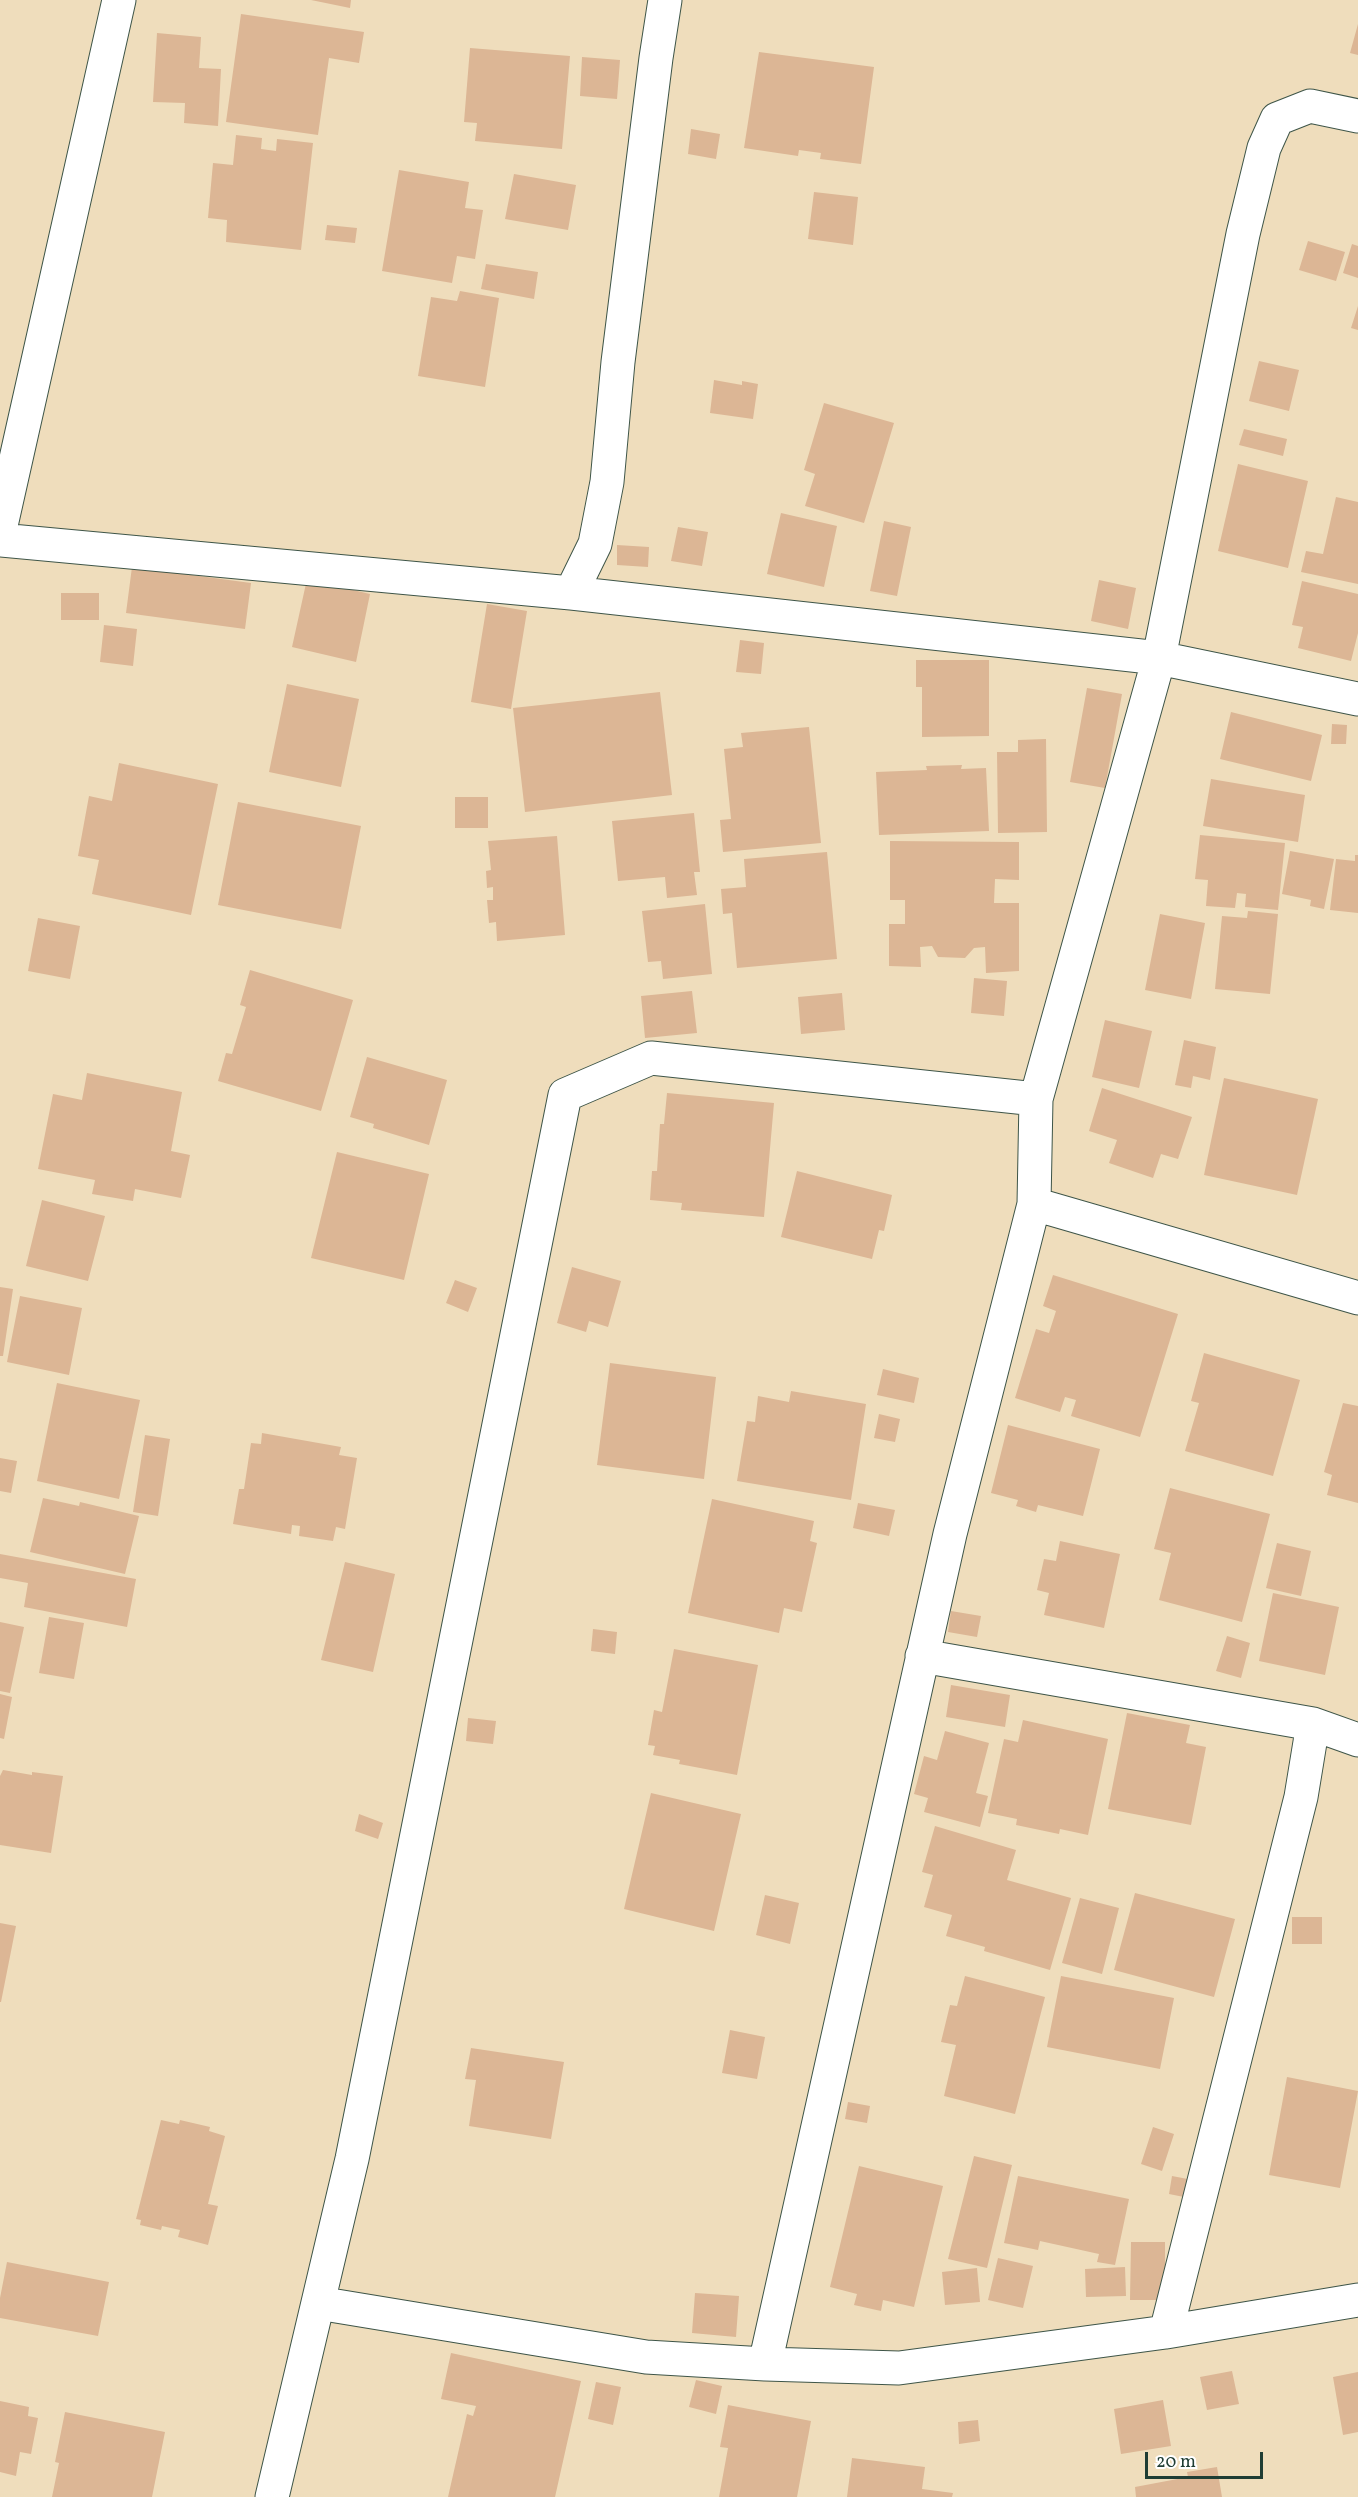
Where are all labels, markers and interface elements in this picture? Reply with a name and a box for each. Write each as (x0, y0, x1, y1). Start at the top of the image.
scale bar (1148, 2440, 1266, 2478)
text: 20 m (1156, 2450, 1196, 2475)

